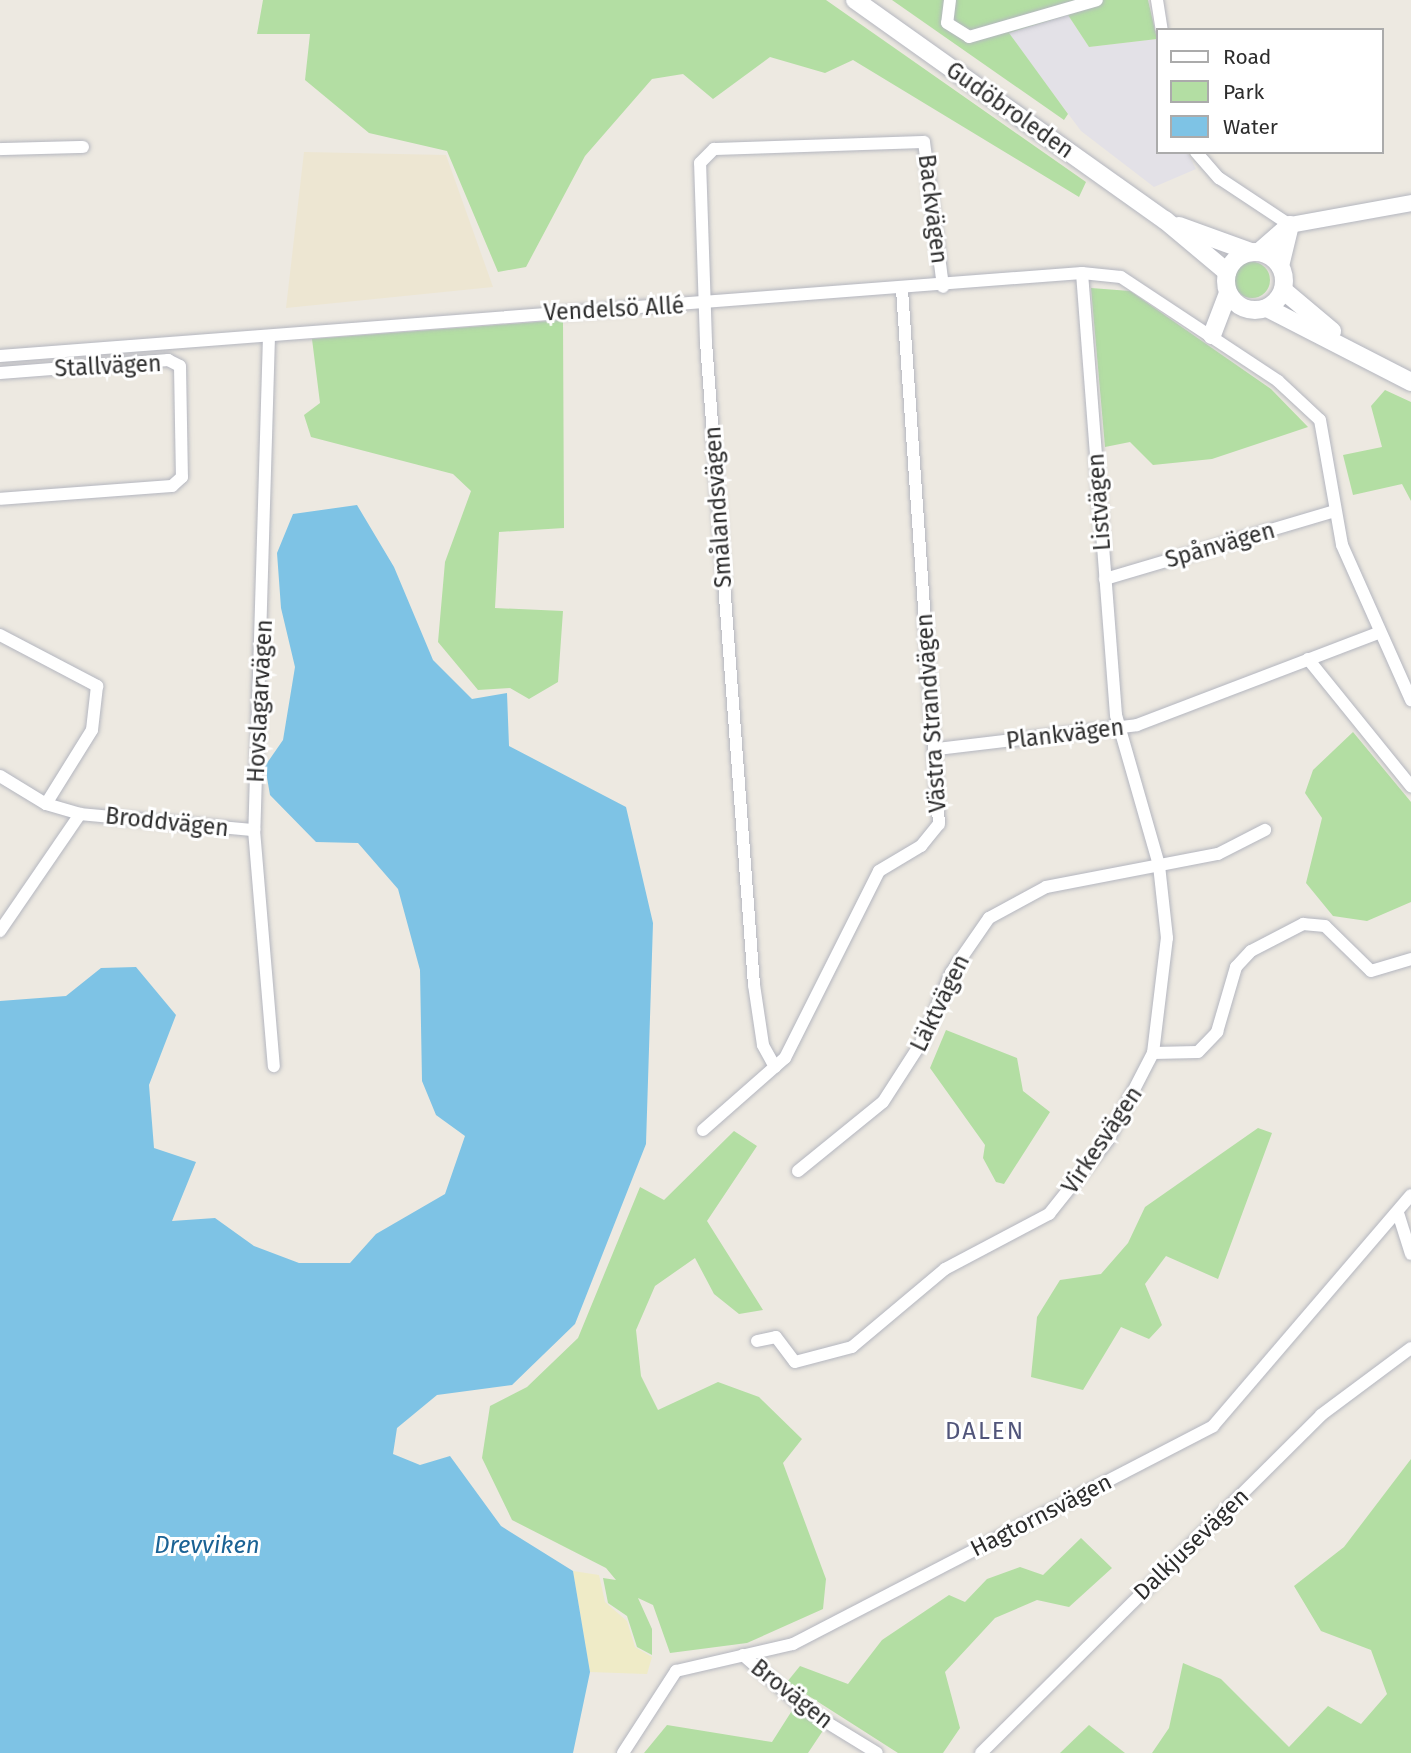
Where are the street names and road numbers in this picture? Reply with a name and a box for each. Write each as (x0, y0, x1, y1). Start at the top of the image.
street label: Gudöbroleden (941, 56, 1079, 164)
street label: Backvägen (913, 153, 953, 265)
street label: Vendelsö Allé (543, 292, 685, 326)
street label: Stallvägen (54, 349, 162, 383)
street label: Smålandsvägen (699, 425, 737, 589)
street label: Listvägen (1082, 452, 1116, 552)
street label: Spånvägen (1162, 516, 1278, 574)
street label: Västra Strandvägen (910, 613, 952, 813)
street label: Hovslagarvägen (242, 619, 278, 783)
street label: Plankvägen (1005, 713, 1125, 755)
street label: Broddvägen (104, 802, 230, 842)
street label: Läktvägen (905, 950, 975, 1056)
street label: Virkesvägen (1056, 1081, 1148, 1199)
street label: Hagtornsvägen (966, 1468, 1116, 1562)
street label: Dalkjusevägen (1128, 1482, 1254, 1606)
street label: Brovägen (746, 1653, 838, 1735)

